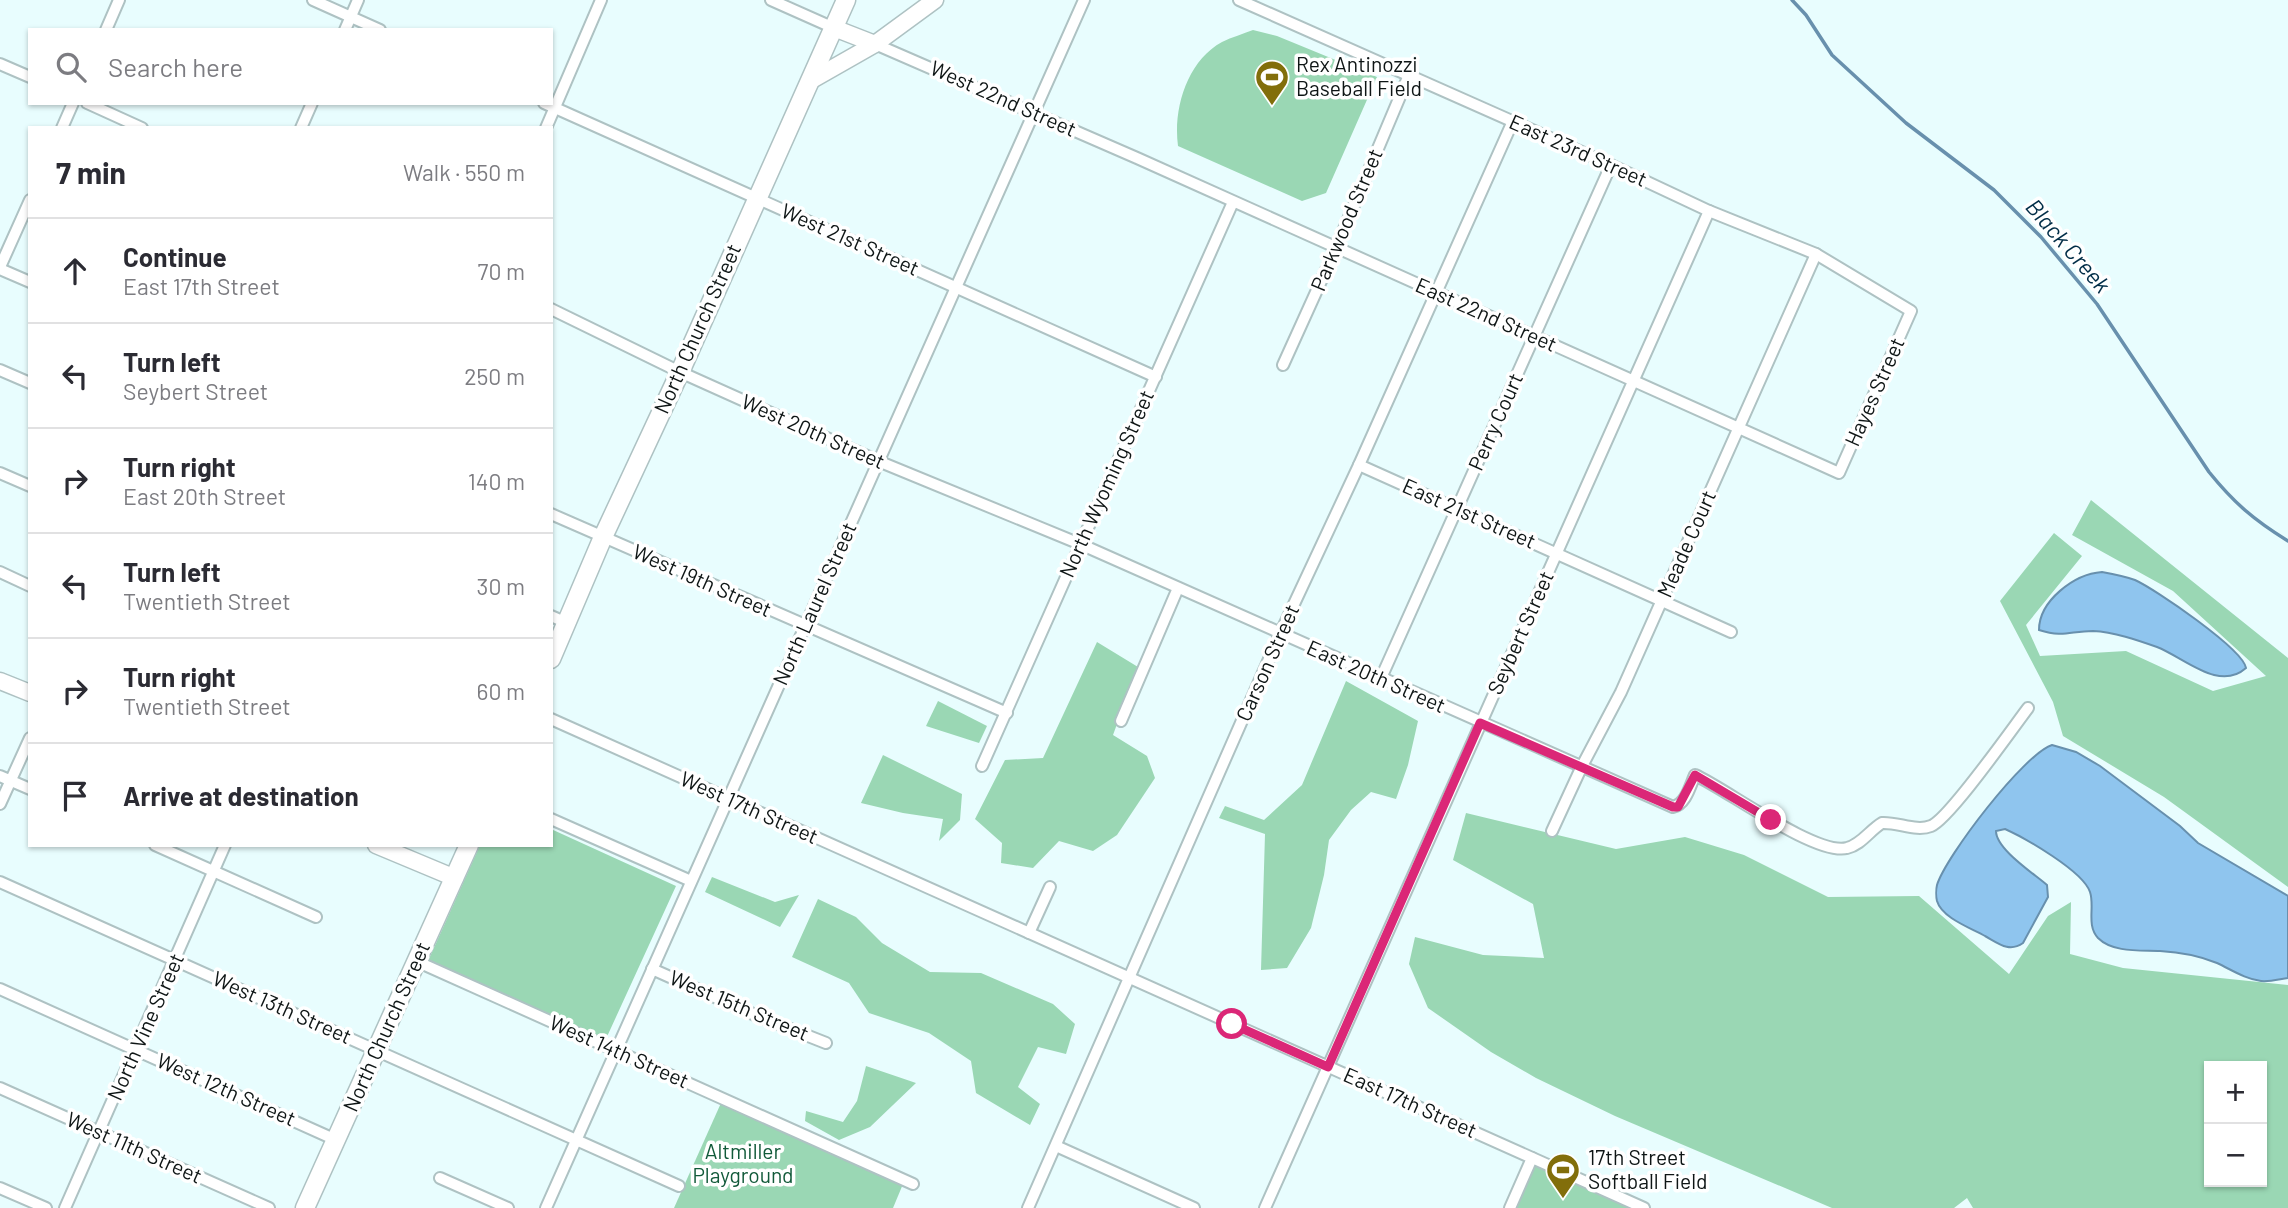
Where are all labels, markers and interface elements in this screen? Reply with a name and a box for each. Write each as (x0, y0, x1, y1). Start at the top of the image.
search box (28, 28, 553, 105)
icon: search (52, 48, 90, 86)
text: Search here (108, 51, 243, 82)
place label: Rex Antinozzi Baseball Field (1296, 51, 1422, 100)
street label: West 22nd Street (927, 54, 1080, 141)
sports icon: Rex Antinozzi Baseball Field (1253, 58, 1291, 107)
street label: East 23rd Street (1506, 108, 1651, 191)
street label: Parkwood Street (1304, 145, 1387, 294)
text: 7 min (56, 154, 126, 190)
text: Walk · 550 m (403, 158, 525, 186)
water label: Black Creek (2020, 193, 2117, 298)
street label: West 21st Street (778, 197, 923, 280)
street label: North Church Street (648, 240, 745, 417)
text: Continue (123, 241, 227, 272)
icon: ahead (56, 252, 94, 290)
text: 70 m (478, 257, 525, 285)
street label: East 22nd Street (1412, 271, 1561, 356)
text: East 17th Street (123, 272, 280, 300)
street label: Hayes Street (1839, 333, 1909, 450)
text: Turn left (123, 346, 221, 377)
icon: left (56, 357, 94, 395)
text: 250 m (464, 362, 525, 390)
street label: Perry Court (1462, 369, 1527, 474)
text: Seybert Street (123, 377, 268, 405)
street label: North Wyoming Street (1053, 386, 1158, 581)
street label: West 20th Street (738, 388, 889, 473)
text: Turn right (123, 451, 236, 482)
icon: right (56, 462, 94, 500)
text: 140 m (468, 467, 525, 495)
street label: East 21st Street (1399, 472, 1540, 553)
text: East 20th Street (123, 482, 286, 510)
street label: Meade Court (1651, 486, 1720, 601)
street label: North Laurel Street (766, 518, 861, 689)
street label: West 19th Street (629, 538, 776, 621)
text: Turn left (123, 556, 221, 587)
icon: left (56, 567, 94, 605)
street label: Seybert Street (1481, 567, 1558, 698)
text: 30 m (477, 572, 525, 600)
text: Twentieth Street (123, 587, 291, 615)
street label: Carson Street (1230, 600, 1304, 725)
street label: East 20th Street (1303, 634, 1450, 717)
text: Turn right (123, 661, 236, 692)
icon: right (56, 672, 94, 710)
text: 60 m (477, 677, 525, 705)
text: Twentieth Street (123, 692, 291, 720)
street label: West 17th Street (677, 765, 822, 848)
icon: arrive (56, 777, 94, 815)
text: Arrive at destination (123, 780, 359, 811)
route end (1755, 804, 1786, 835)
street label: North Church Street (337, 938, 434, 1115)
street label: North Vine Street (101, 949, 188, 1104)
street label: West 15th Street (666, 964, 813, 1045)
street label: West 13th Street (209, 965, 356, 1048)
route start (1216, 1008, 1247, 1039)
street label: West 14th Street (546, 1009, 693, 1093)
street label: West 12th Street (153, 1047, 300, 1130)
street label: East 17th Street (1340, 1061, 1481, 1142)
map controls (2204, 1061, 2267, 1187)
button: + (2204, 1061, 2267, 1124)
street label: West 11th Street (63, 1106, 206, 1188)
button: − (2204, 1124, 2267, 1187)
park label: Altmiller Playground (692, 1138, 794, 1187)
place label: 17th Street Softball Field (1588, 1144, 1708, 1193)
sports icon: 17th Street Softball Field (1544, 1151, 1582, 1200)

